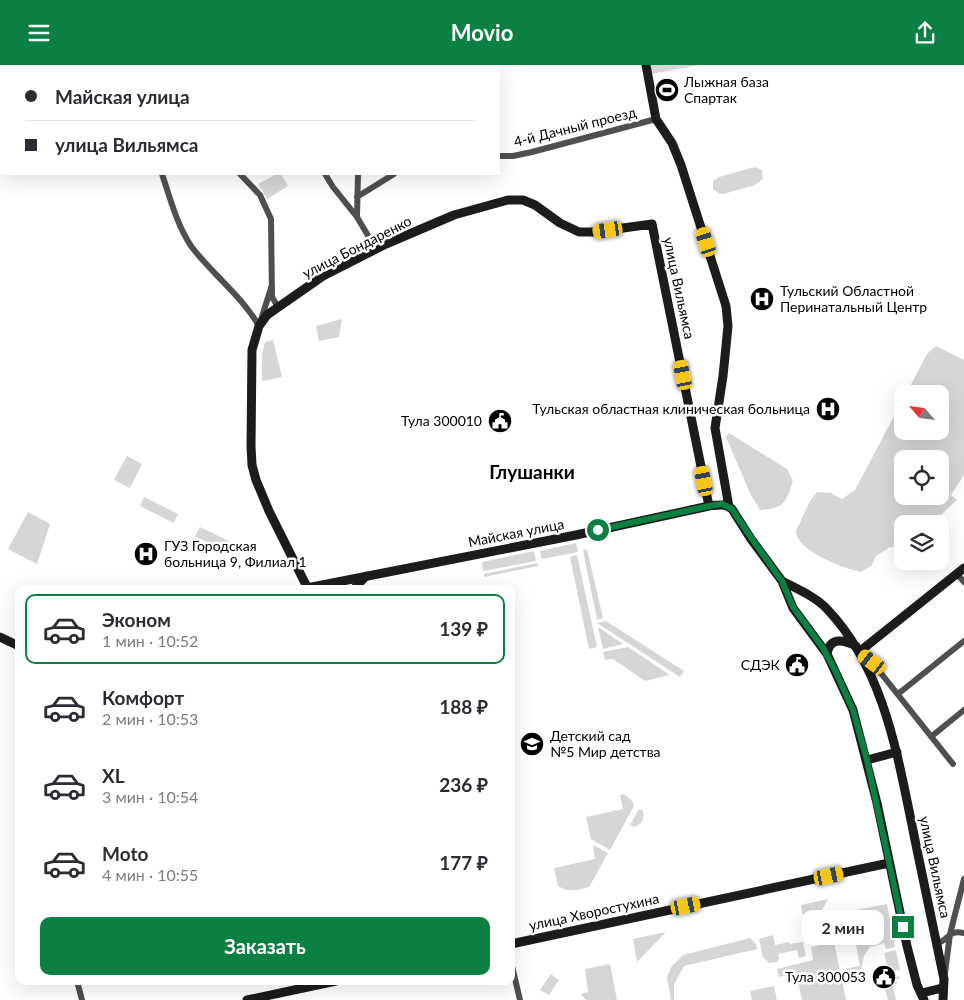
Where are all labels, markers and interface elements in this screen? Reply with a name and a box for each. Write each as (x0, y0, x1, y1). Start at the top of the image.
icon: menu (25, 19, 53, 47)
text: Movio (451, 19, 513, 46)
icon: share (911, 19, 939, 47)
place label: Лыжная база Спартак (683, 73, 769, 106)
sports icon: Лыжная база Спартак (654, 77, 680, 103)
text: Майская улица (55, 85, 190, 108)
street label: 4-й Дачный проезд (512, 103, 638, 150)
text: улица Вильямса (55, 133, 198, 156)
street label: улица Бондаренко (299, 212, 414, 281)
car (592, 220, 623, 240)
car (694, 225, 717, 259)
street label: улица Вильямса (660, 235, 699, 341)
place label: Тульский Областной Перинатальный Центр (780, 282, 927, 315)
hospital icon: Тульский Областной Перинатальный Центр (749, 286, 775, 312)
car (672, 359, 693, 391)
north arrow (894, 385, 949, 440)
map controls (894, 385, 949, 570)
hospital icon: Тульская областная клиническая больница (815, 396, 841, 422)
place label: Тульская областная клиническая больница (532, 400, 810, 417)
public building icon: Тула 300010 (487, 408, 513, 434)
place label: Тула 300010 (401, 412, 482, 429)
button: locate (894, 450, 949, 505)
district label: Глушанки (489, 460, 575, 483)
car (693, 465, 714, 497)
street label: Майская улица (466, 515, 565, 550)
button: layers (894, 515, 949, 570)
route start (587, 519, 609, 541)
place label: ГУЗ Городская больница 9, Филиал 1 (164, 537, 307, 570)
hospital icon: ГУЗ Городская больница 9, Филиал 1 (133, 541, 159, 567)
icon: car (42, 607, 87, 652)
text: Эконом (102, 608, 171, 631)
text: 139 ₽ (439, 617, 488, 640)
text: 1 мин · 10:52 (102, 631, 198, 650)
car (855, 647, 888, 677)
public building icon: СДЭК (784, 652, 810, 678)
place label: СДЭК (741, 656, 781, 673)
icon: car (42, 685, 87, 730)
text: Комфорт (102, 686, 184, 709)
text: 188 ₽ (439, 695, 488, 718)
text: 2 мин · 10:53 (102, 709, 198, 728)
place label: Детский сад №5 Мир детства (550, 727, 661, 760)
school or university icon: Детский сад №5 Мир детства (519, 731, 545, 757)
icon: car (42, 763, 87, 808)
text: XL (102, 764, 125, 787)
text: 236 ₽ (439, 773, 488, 796)
text: 3 мин · 10:54 (102, 787, 198, 806)
street label: улица Вильямса (916, 814, 955, 920)
icon: car (42, 841, 87, 886)
text: Moto (102, 842, 148, 865)
text: 177 ₽ (439, 851, 488, 874)
text: 4 мин · 10:55 (102, 865, 198, 884)
car (812, 866, 845, 886)
street label: улица Хворостухина (527, 889, 660, 934)
car (669, 896, 702, 916)
callout: 2 мин (803, 909, 886, 945)
route end (892, 916, 914, 938)
button: Заказать (40, 917, 490, 975)
text: 2 мин (821, 918, 865, 937)
public building icon: Тула 300053 (871, 964, 897, 990)
place label: Тула 300053 (785, 968, 866, 985)

